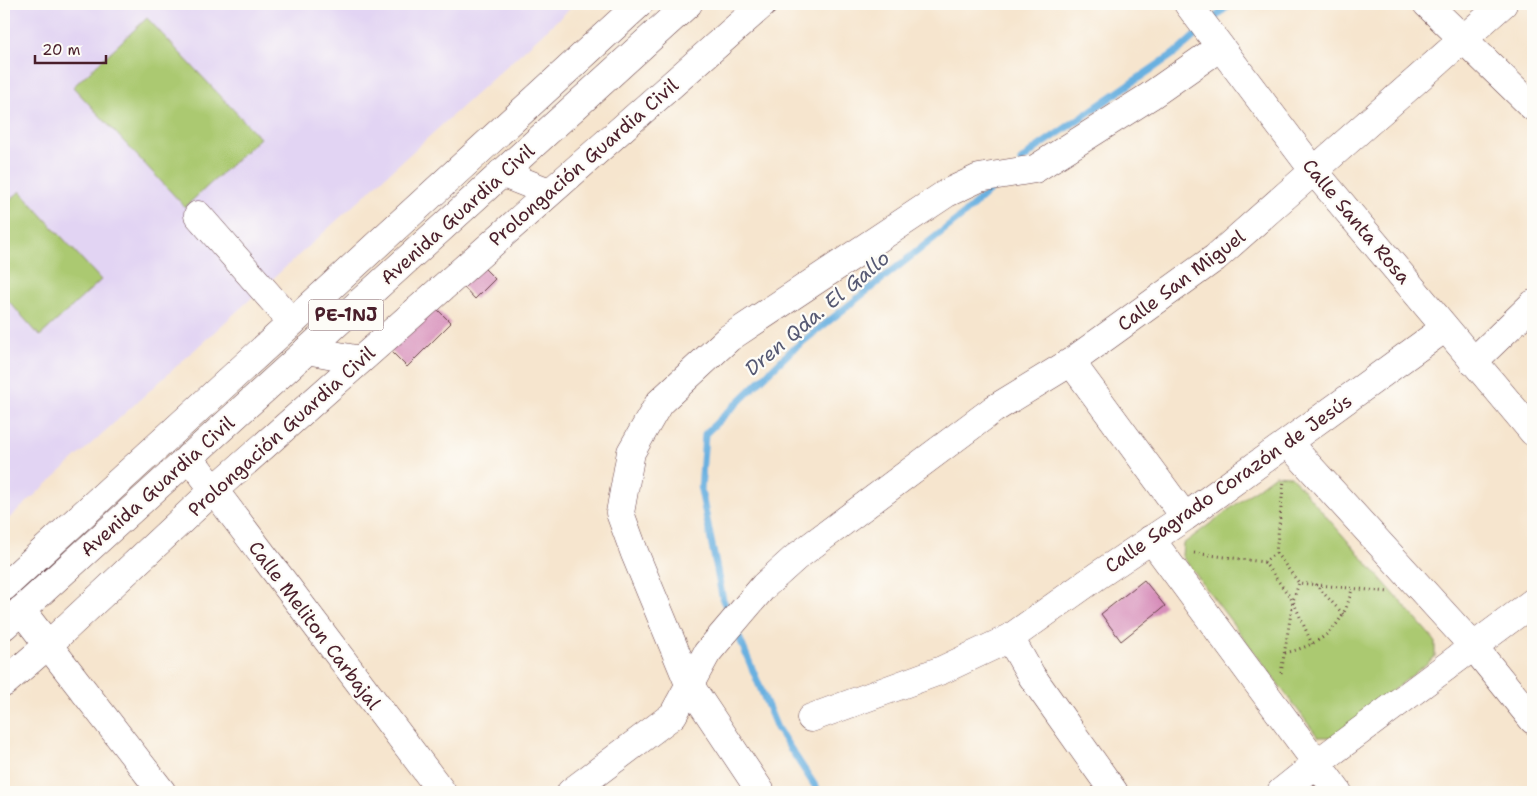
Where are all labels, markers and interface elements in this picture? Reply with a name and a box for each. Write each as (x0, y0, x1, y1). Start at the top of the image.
scale bar (35, 32, 106, 64)
text: 20 m (42, 40, 81, 60)
street label: Prolongación Guardia Civil (483, 73, 684, 252)
street label: Avenida Guardia Civil (375, 138, 540, 290)
street label: Calle Santa Rosa (1297, 153, 1416, 289)
street label: Calle San Miguel (1112, 224, 1250, 337)
water label: Dren Qda. El Gallo (739, 245, 895, 381)
road number: PE-1NJ (308, 300, 384, 330)
street label: Prolongación Guardia Civil (182, 340, 380, 522)
street label: Calle Sagrado Corazón de Jesús (1100, 388, 1357, 579)
street label: Avenida Guardia Civil (75, 410, 240, 562)
street label: Calle Meliton Carbajal (243, 536, 386, 715)

